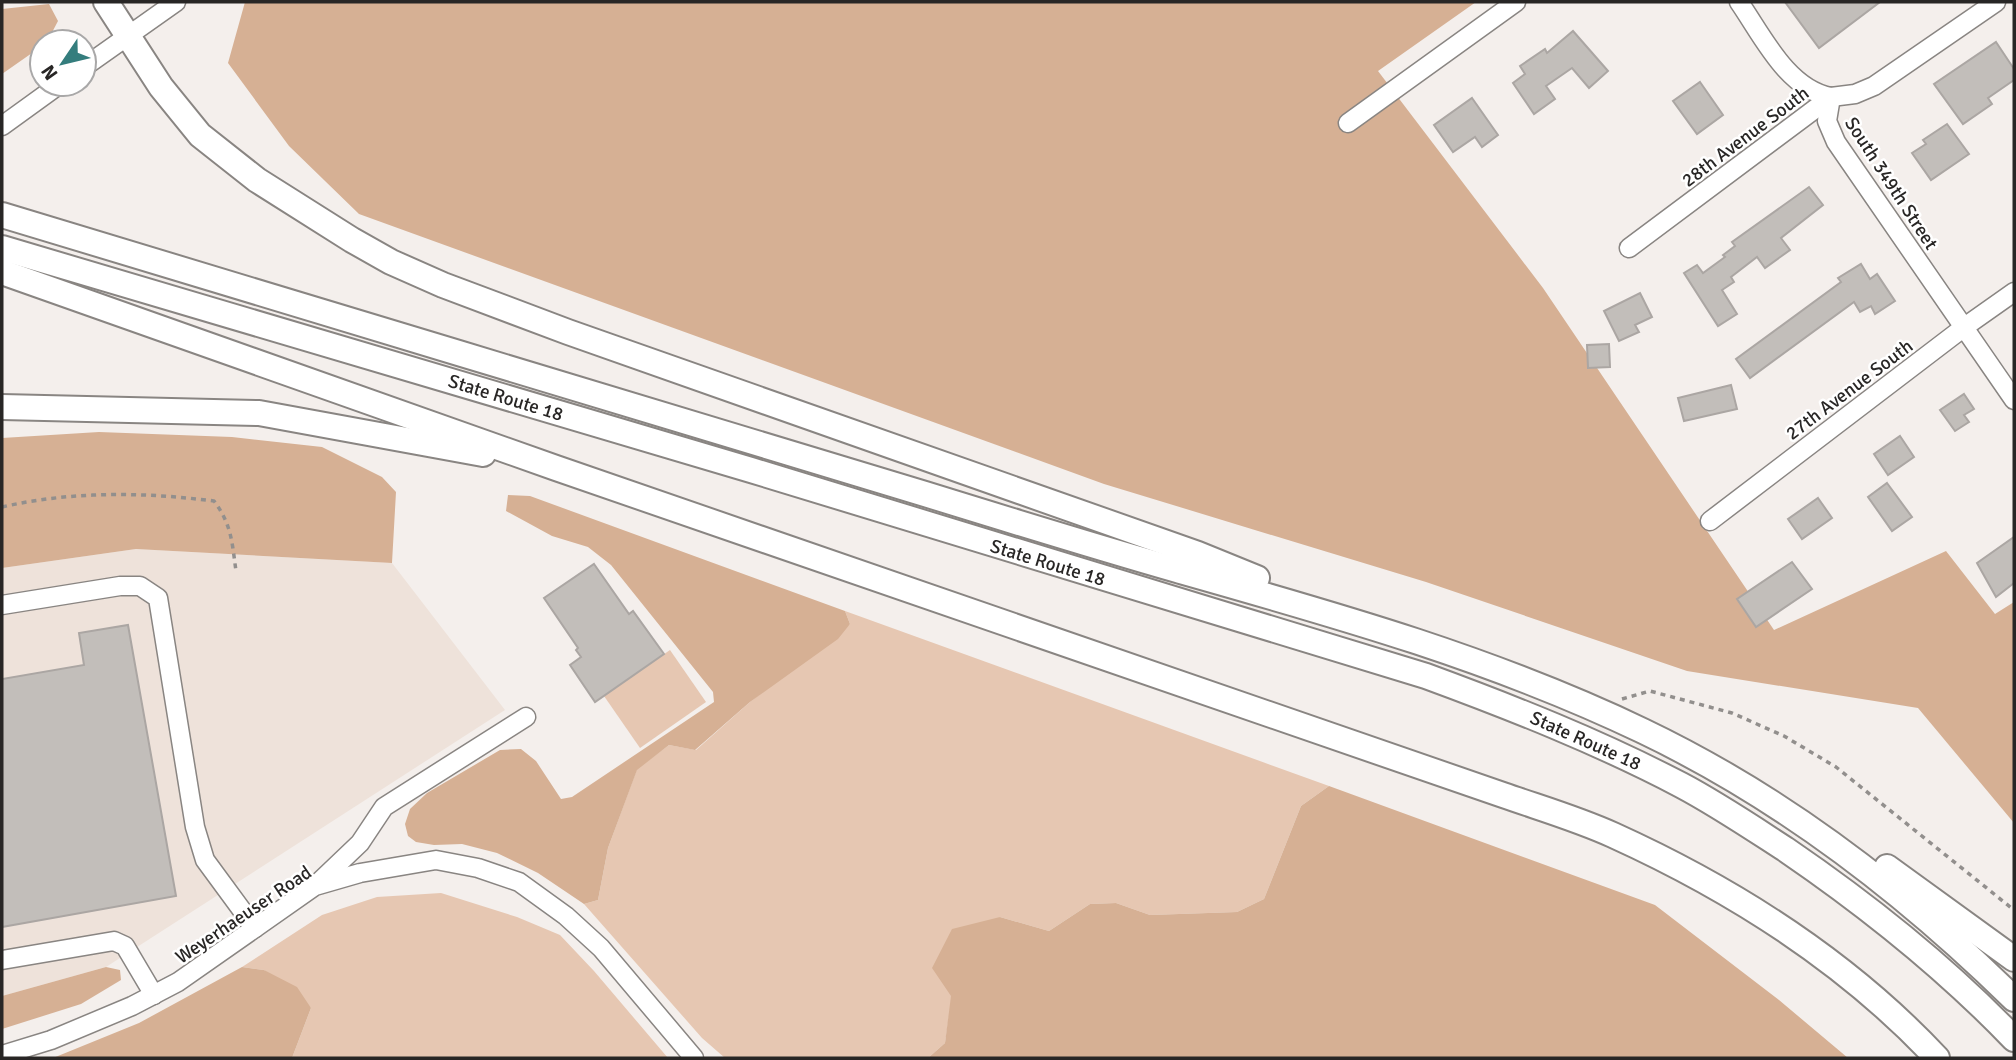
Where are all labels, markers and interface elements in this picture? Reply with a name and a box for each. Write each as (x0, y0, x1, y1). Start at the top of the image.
north arrow (28, 28, 98, 98)
text: N (36, 60, 64, 84)
street label: 28th Avenue South (1677, 81, 1814, 192)
street label: South 349th Street (1839, 113, 1943, 255)
street label: 27th Avenue South (1781, 334, 1918, 445)
street label: State Route 18 (445, 369, 566, 427)
street label: State Route 18 (987, 534, 1108, 592)
street label: State Route 18 (1526, 706, 1645, 776)
street label: Weyerhaeuser Road (171, 860, 316, 969)

